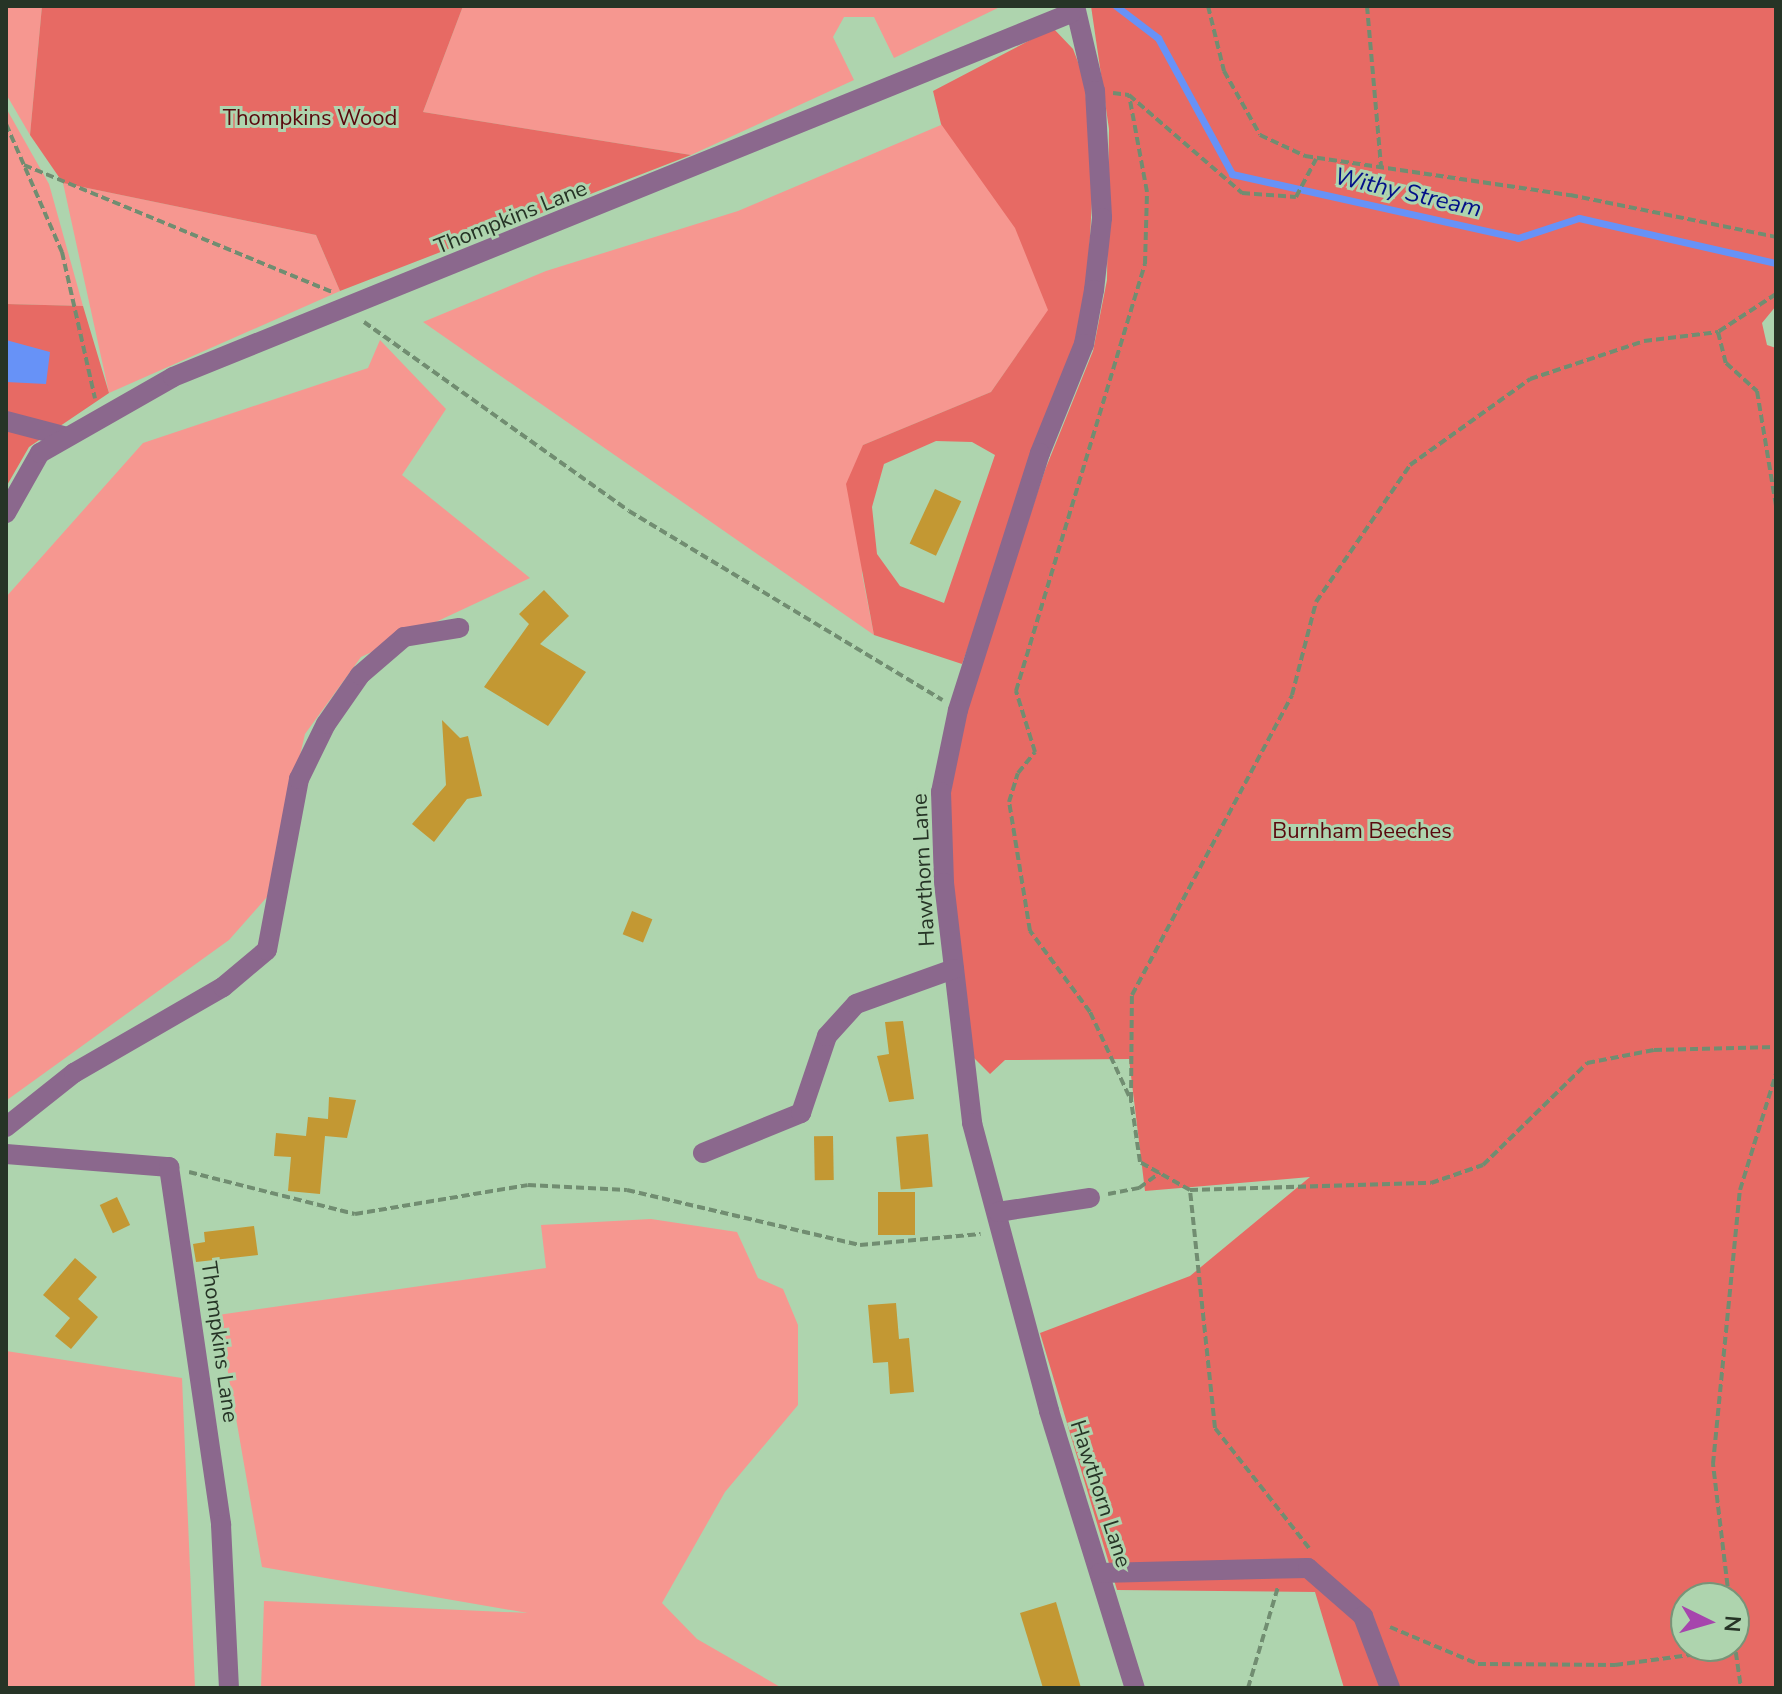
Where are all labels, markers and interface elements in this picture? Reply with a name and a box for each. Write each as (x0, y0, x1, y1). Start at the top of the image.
park label: Thompkins Wood (223, 106, 397, 132)
water label: Withy Stream (1332, 162, 1484, 224)
street label: Thompkins Lane (431, 175, 591, 261)
street label: Hawthorn Lane (907, 793, 941, 947)
park label: Burnham Beeches (1272, 819, 1452, 845)
street label: Thompkins Lane (195, 1260, 243, 1424)
street label: Hawthorn Lane (1064, 1417, 1136, 1571)
north arrow (1670, 1582, 1750, 1662)
text: N (1716, 1614, 1748, 1633)

